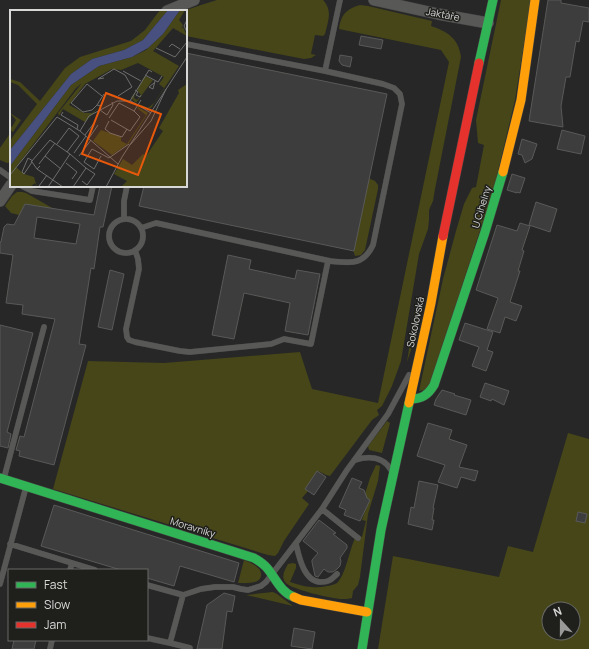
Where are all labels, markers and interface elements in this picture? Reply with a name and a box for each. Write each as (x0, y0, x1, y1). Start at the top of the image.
street label: Jaktáře (425, 4, 461, 24)
inset map (10, 10, 187, 187)
street label: U Cihelny (468, 183, 494, 230)
street label: Sokolovská (403, 295, 427, 349)
street label: Moravníky (169, 513, 218, 541)
legend (8, 569, 148, 641)
text: Fast (44, 576, 68, 593)
text: Slow (44, 596, 70, 613)
north arrow (541, 601, 581, 641)
text: N (551, 603, 564, 620)
text: Jam (44, 616, 66, 633)

